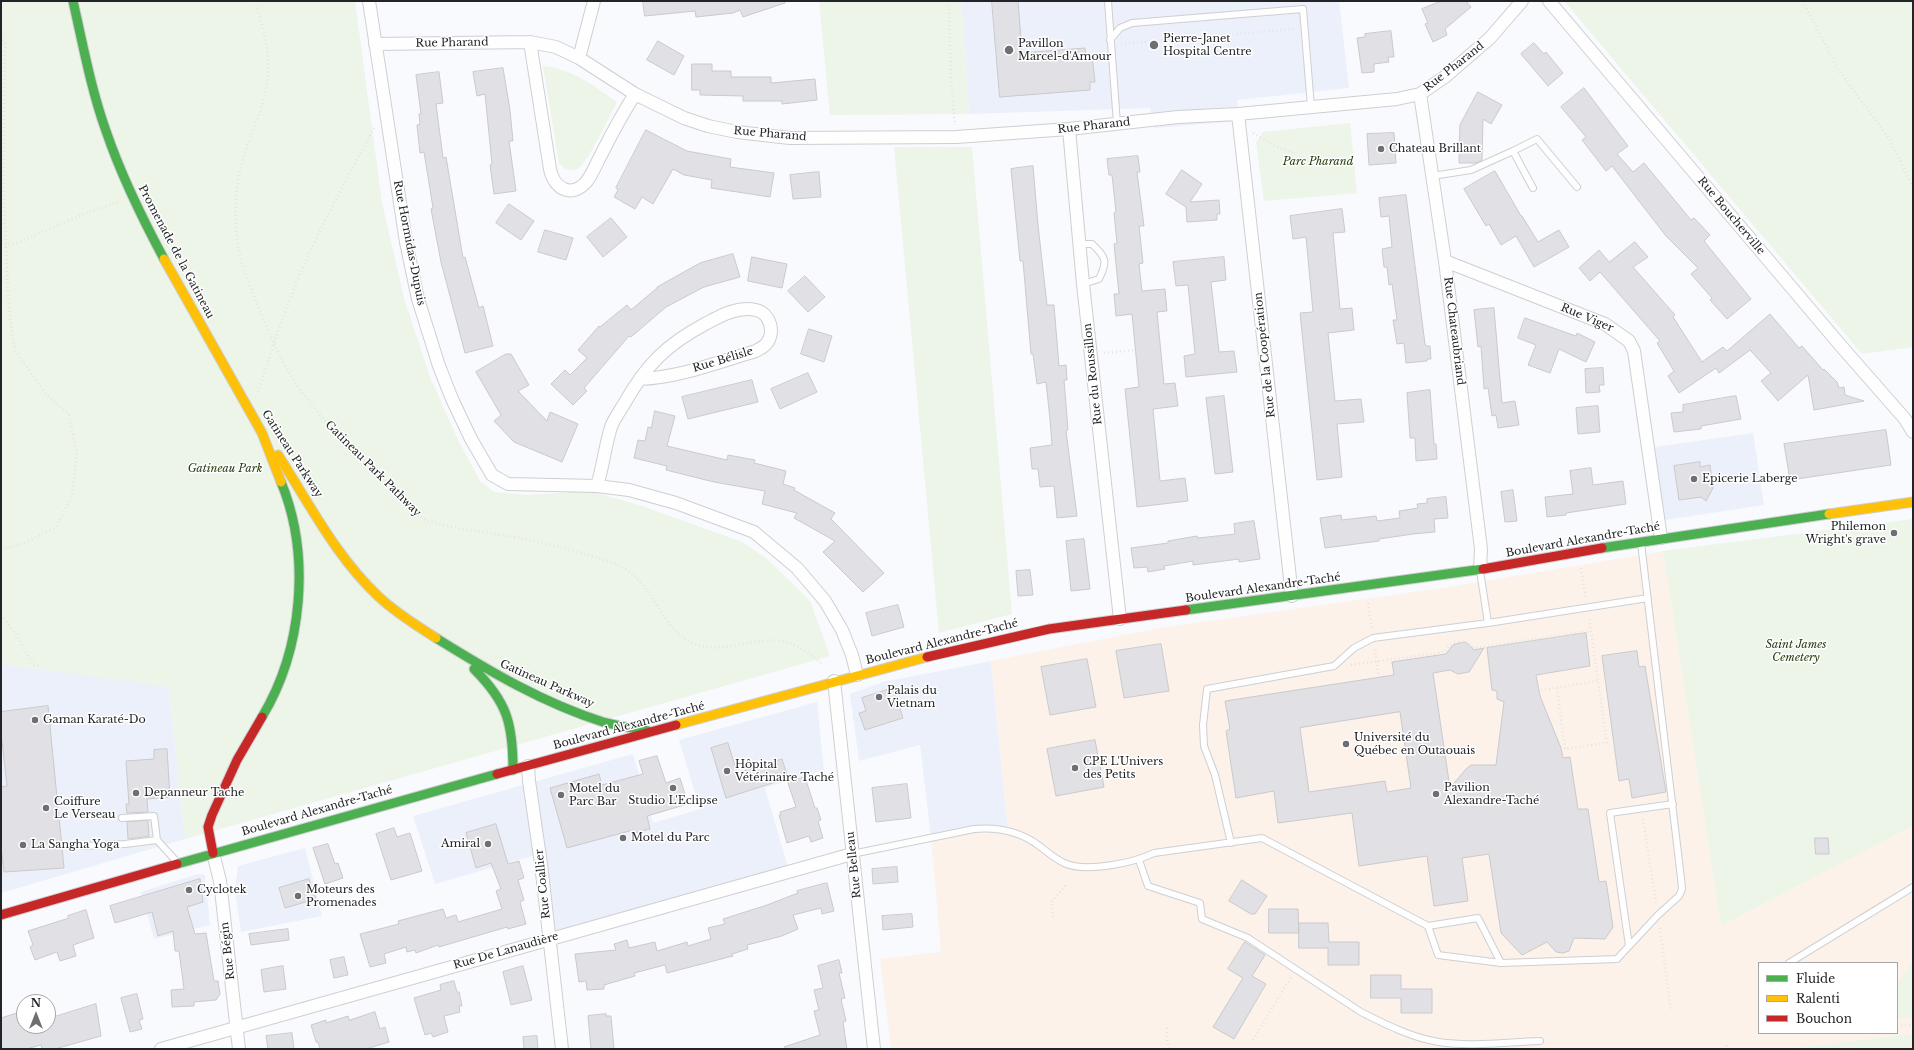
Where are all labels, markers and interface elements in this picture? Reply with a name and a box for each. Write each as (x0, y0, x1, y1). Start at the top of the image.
place label: Pierre-Janet Hospital Centre (1163, 32, 1252, 58)
street label: Rue Pharand (415, 36, 489, 50)
place label: Pavillon Marcel-d'Amour (1018, 37, 1111, 63)
marker: Pierre-Janet Hospital Centre (1148, 39, 1160, 51)
street label: Rue Pharand (1421, 39, 1487, 95)
marker: Pavillon Marcel-d'Amour (1003, 44, 1015, 56)
street label: Rue Pharand (1057, 116, 1131, 136)
street label: Rue Pharand (733, 124, 807, 144)
place label: Chateau Brillant (1389, 142, 1481, 156)
marker: Chateau Brillant (1376, 144, 1386, 154)
park label: Parc Pharand (1283, 155, 1353, 169)
street label: Rue Boucherville (1695, 174, 1767, 258)
street label: Rue Hormidas-Dupuis (390, 179, 428, 307)
street label: Promenade de la Gatineau (135, 183, 217, 321)
street label: Rue Chateaubriand (1441, 276, 1467, 386)
street label: Rue de la Coopération (1252, 292, 1278, 418)
street label: Rue Viger (1559, 301, 1615, 335)
street label: Rue du Roussillon (1081, 322, 1105, 426)
street label: Rue Bélisle (691, 345, 755, 375)
street label: Gatineau Parkway (259, 408, 325, 500)
street label: Gatineau Park Pathway (322, 418, 424, 520)
park label: Gatineau Park (188, 462, 262, 476)
place label: Epicerie Laberge (1702, 472, 1798, 486)
marker: Epicerie Laberge (1689, 474, 1699, 484)
street label: Boulevard Alexandre-Taché (1505, 520, 1661, 560)
place label: Philemon Wright's grave (1805, 520, 1886, 546)
marker: Philemon Wright's grave (1889, 528, 1899, 538)
street label: Boulevard Alexandre-Taché (1185, 571, 1341, 605)
street label: Boulevard Alexandre-Taché (865, 617, 1019, 667)
park label: Saint James Cemetery (1765, 638, 1827, 664)
street label: Gatineau Parkway (498, 657, 596, 711)
place label: Palais du Vietnam (887, 684, 937, 710)
marker: Palais du Vietnam (874, 692, 884, 702)
street label: Boulevard Alexandre-Taché (552, 699, 706, 753)
place label: Gaman Karaté-Do (43, 713, 146, 727)
marker: Gaman Karaté-Do (30, 715, 40, 725)
place label: Université du Québec en Outaouais (1354, 731, 1475, 757)
marker: Université du Québec en Outaouais (1341, 739, 1351, 749)
place label: CPE L'Univers des Petits (1083, 755, 1163, 781)
place label: Hôpital Vétérinaire Taché (735, 758, 834, 784)
marker: CPE L'Univers des Petits (1070, 763, 1080, 773)
marker: Hôpital Vétérinaire Taché (722, 766, 732, 776)
place label: Pavilion Alexandre-Taché (1444, 781, 1539, 807)
place label: Motel du Parc Bar (569, 782, 620, 808)
street label: Boulevard Alexandre-Taché (240, 783, 394, 839)
marker: Studio L'Eclipse (668, 783, 678, 793)
place label: Depanneur Tache (144, 786, 244, 800)
marker: Depanneur Tache (131, 788, 141, 798)
marker: Pavilion Alexandre-Taché (1431, 789, 1441, 799)
marker: Motel du Parc Bar (556, 790, 566, 800)
place label: Studio L'Eclipse (628, 794, 718, 808)
place label: Coiffure Le Verseau (54, 795, 115, 821)
marker: Coiffure Le Verseau (41, 803, 51, 813)
place label: Motel du Parc (631, 831, 710, 845)
street label: Rue Belleau (844, 831, 864, 899)
marker: Motel du Parc (618, 833, 628, 843)
place label: Amiral (441, 837, 480, 851)
place label: La Sangha Yoga (31, 838, 119, 852)
marker: Amiral (483, 839, 493, 849)
marker: La Sangha Yoga (18, 840, 28, 850)
street label: Rue Coallier (533, 848, 553, 920)
place label: Cyclotek (197, 883, 247, 897)
place label: Moteurs des Promenades (306, 883, 376, 909)
marker: Cyclotek (184, 885, 194, 895)
marker: Moteurs des Promenades (293, 891, 303, 901)
street label: Rue Bégin (218, 921, 238, 981)
street label: Rue De Lanaudière (452, 930, 560, 972)
legend (1758, 962, 1898, 1034)
text: Fluide (1796, 971, 1835, 986)
text: Ralenti (1796, 991, 1840, 1006)
north arrow (16, 994, 56, 1034)
text: N (31, 996, 41, 1010)
text: Bouchon (1796, 1011, 1852, 1026)

